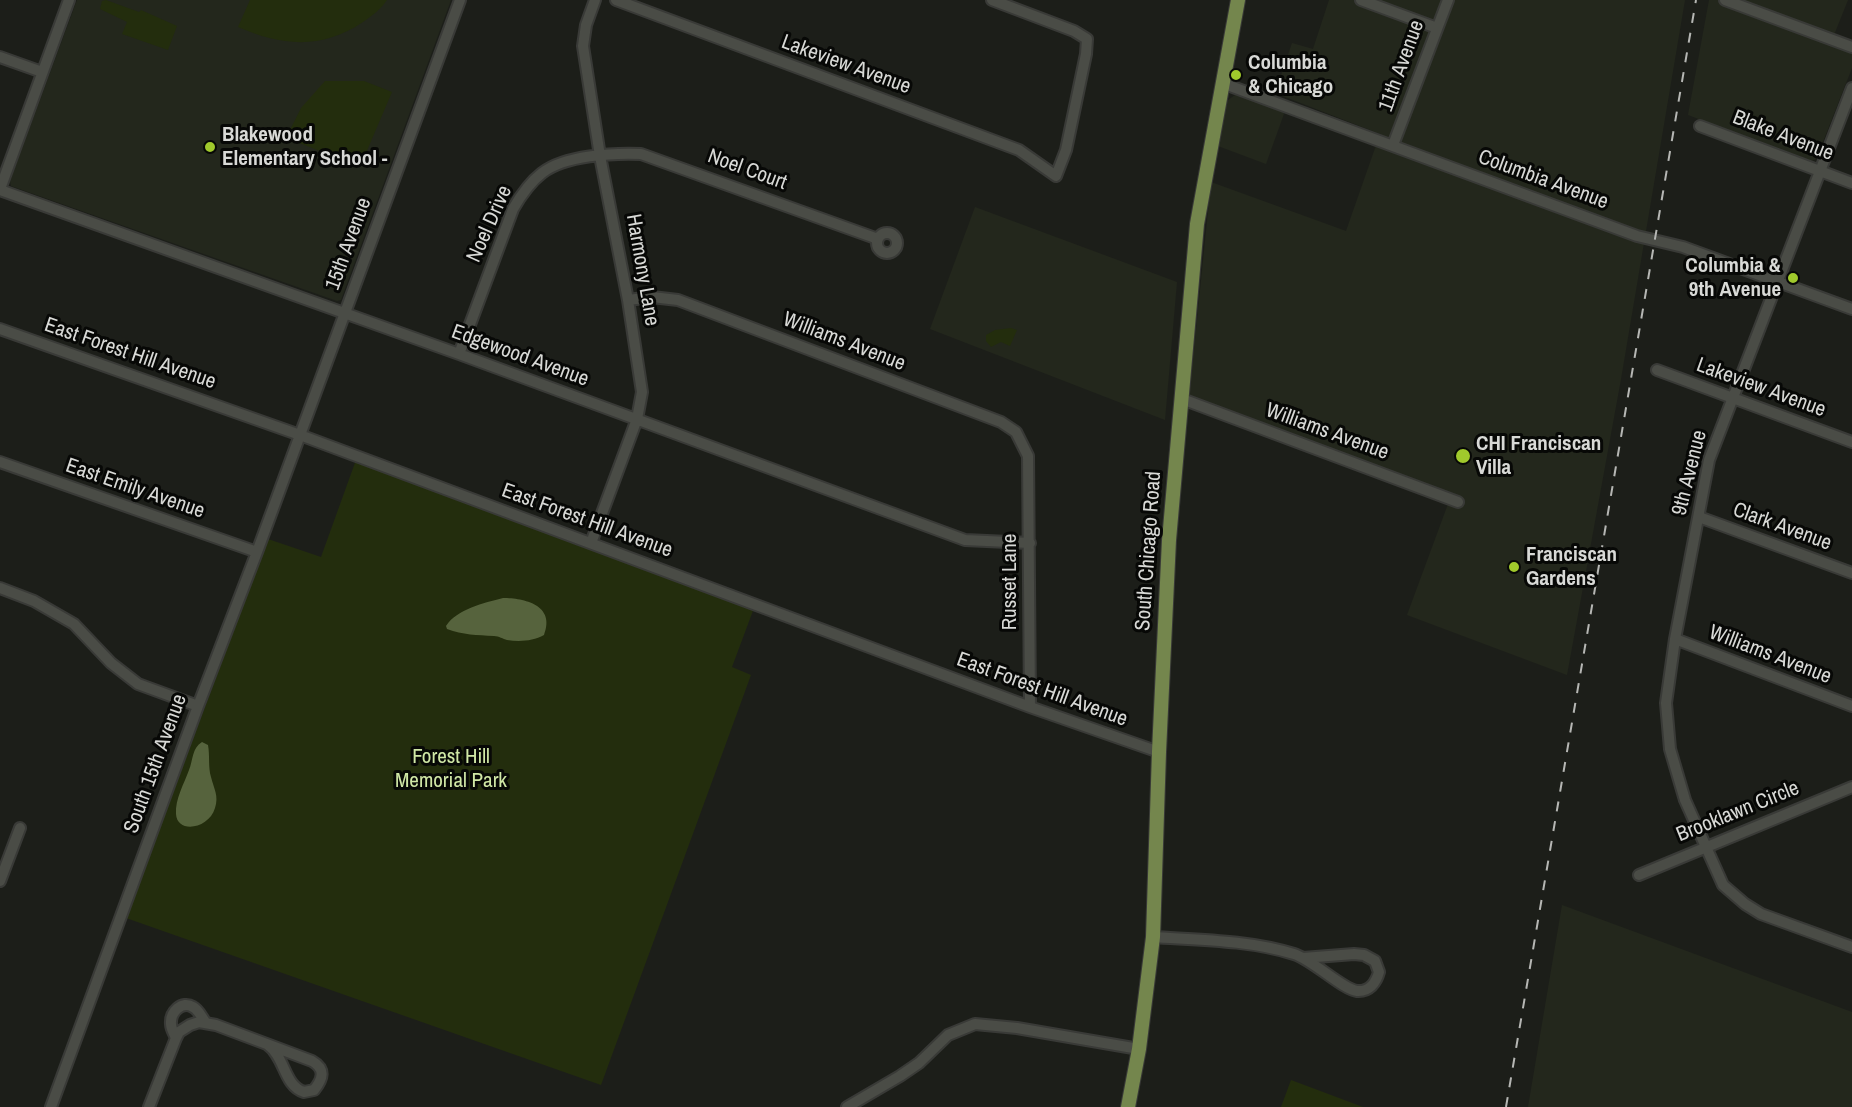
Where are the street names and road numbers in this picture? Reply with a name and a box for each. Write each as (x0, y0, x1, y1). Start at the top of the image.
street label: 11th Avenue (1374, 17, 1430, 115)
street label: Lakeview Avenue (778, 30, 914, 100)
street label: Blake Avenue (1729, 105, 1837, 167)
street label: Noel Court (704, 144, 790, 196)
street label: Columbia Avenue (1475, 145, 1611, 215)
street label: Noel Drive (462, 182, 518, 266)
street label: 15th Avenue (321, 194, 377, 294)
street label: Harmony Lane (620, 212, 664, 328)
street label: Williams Avenue (779, 307, 909, 377)
street label: East Forest Hill Avenue (41, 313, 219, 395)
street label: Edgewood Avenue (448, 319, 592, 393)
street label: Lakeview Avenue (1693, 353, 1829, 423)
street label: Williams Avenue (1262, 398, 1392, 466)
street label: 9th Avenue (1667, 428, 1713, 518)
street label: East Emily Avenue (62, 453, 208, 525)
street label: South Chicago Road (1131, 470, 1167, 632)
street label: East Forest Hill Avenue (498, 478, 676, 564)
street label: Clark Avenue (1729, 498, 1835, 556)
street label: Russet Lane (997, 534, 1023, 630)
street label: Williams Avenue (1705, 620, 1835, 690)
street label: East Forest Hill Avenue (953, 647, 1131, 733)
street label: South 15th Avenue (119, 691, 193, 837)
street label: Brooklawn Circle (1673, 776, 1803, 848)

